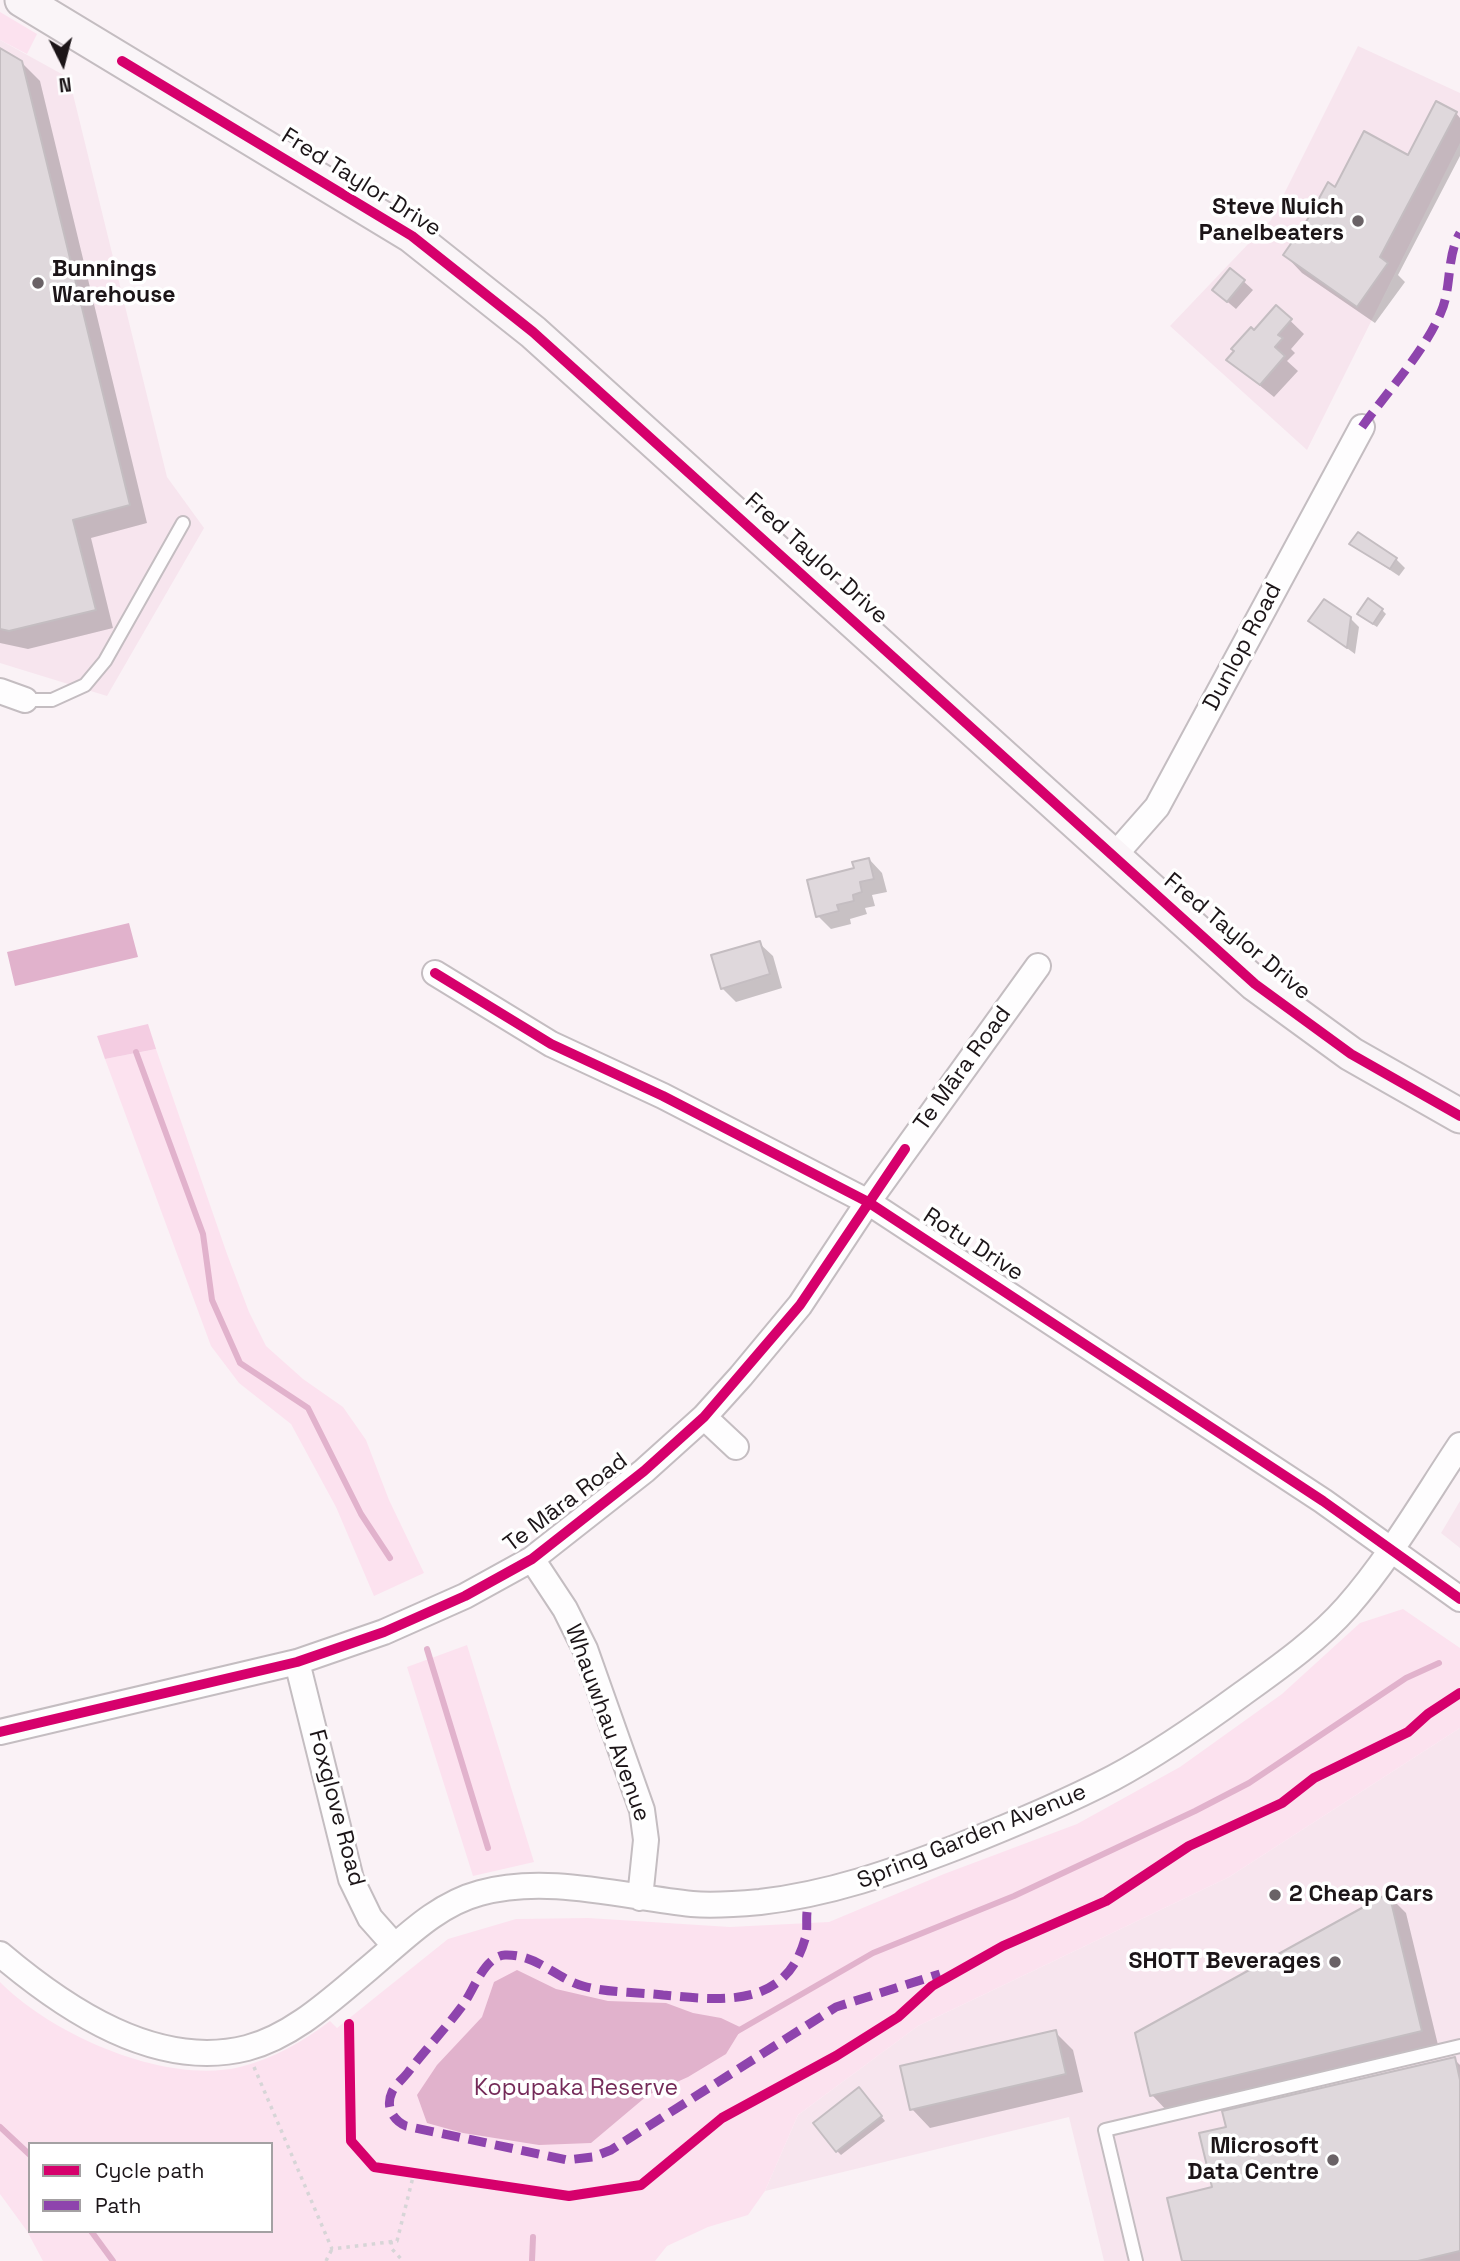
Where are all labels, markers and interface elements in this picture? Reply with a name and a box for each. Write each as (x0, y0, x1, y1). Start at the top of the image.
north arrow (28, 28, 98, 98)
text: N (58, 71, 73, 97)
street label: Fred Taylor Drive (276, 123, 446, 243)
place label: Steve Nuich Panelbeaters (1199, 194, 1344, 248)
marker: Steve Nuich Panelbeaters (1350, 213, 1366, 229)
place label: Bunnings Warehouse (52, 256, 176, 310)
marker: Bunnings Warehouse (30, 275, 46, 291)
street label: Fred Taylor Drive (739, 487, 893, 631)
street label: Dunlop Road (1198, 579, 1288, 715)
street label: Fred Taylor Drive (1158, 868, 1316, 1006)
street label: Te Māra Road (908, 1001, 1018, 1137)
street label: Rotu Drive (918, 1202, 1028, 1288)
street label: Te Māra Road (499, 1448, 633, 1558)
street label: Whauwhau Avenue (558, 1621, 656, 1825)
street label: Foxglove Road (302, 1727, 370, 1889)
street label: Spring Garden Avenue (854, 1778, 1090, 1896)
place label: 2 Cheap Cars (1289, 1881, 1434, 1909)
marker: 2 Cheap Cars (1267, 1887, 1283, 1903)
place label: SHOTT Beverages (1129, 1948, 1321, 1976)
marker: SHOTT Beverages (1327, 1954, 1343, 1970)
park label: Kopupaka Reserve (474, 2075, 678, 2103)
place label: Microsoft Data Centre (1187, 2133, 1319, 2187)
legend (28, 2142, 273, 2233)
marker: Microsoft Data Centre (1325, 2152, 1341, 2168)
text: Cycle path (95, 2157, 204, 2184)
text: Path (95, 2192, 141, 2219)

